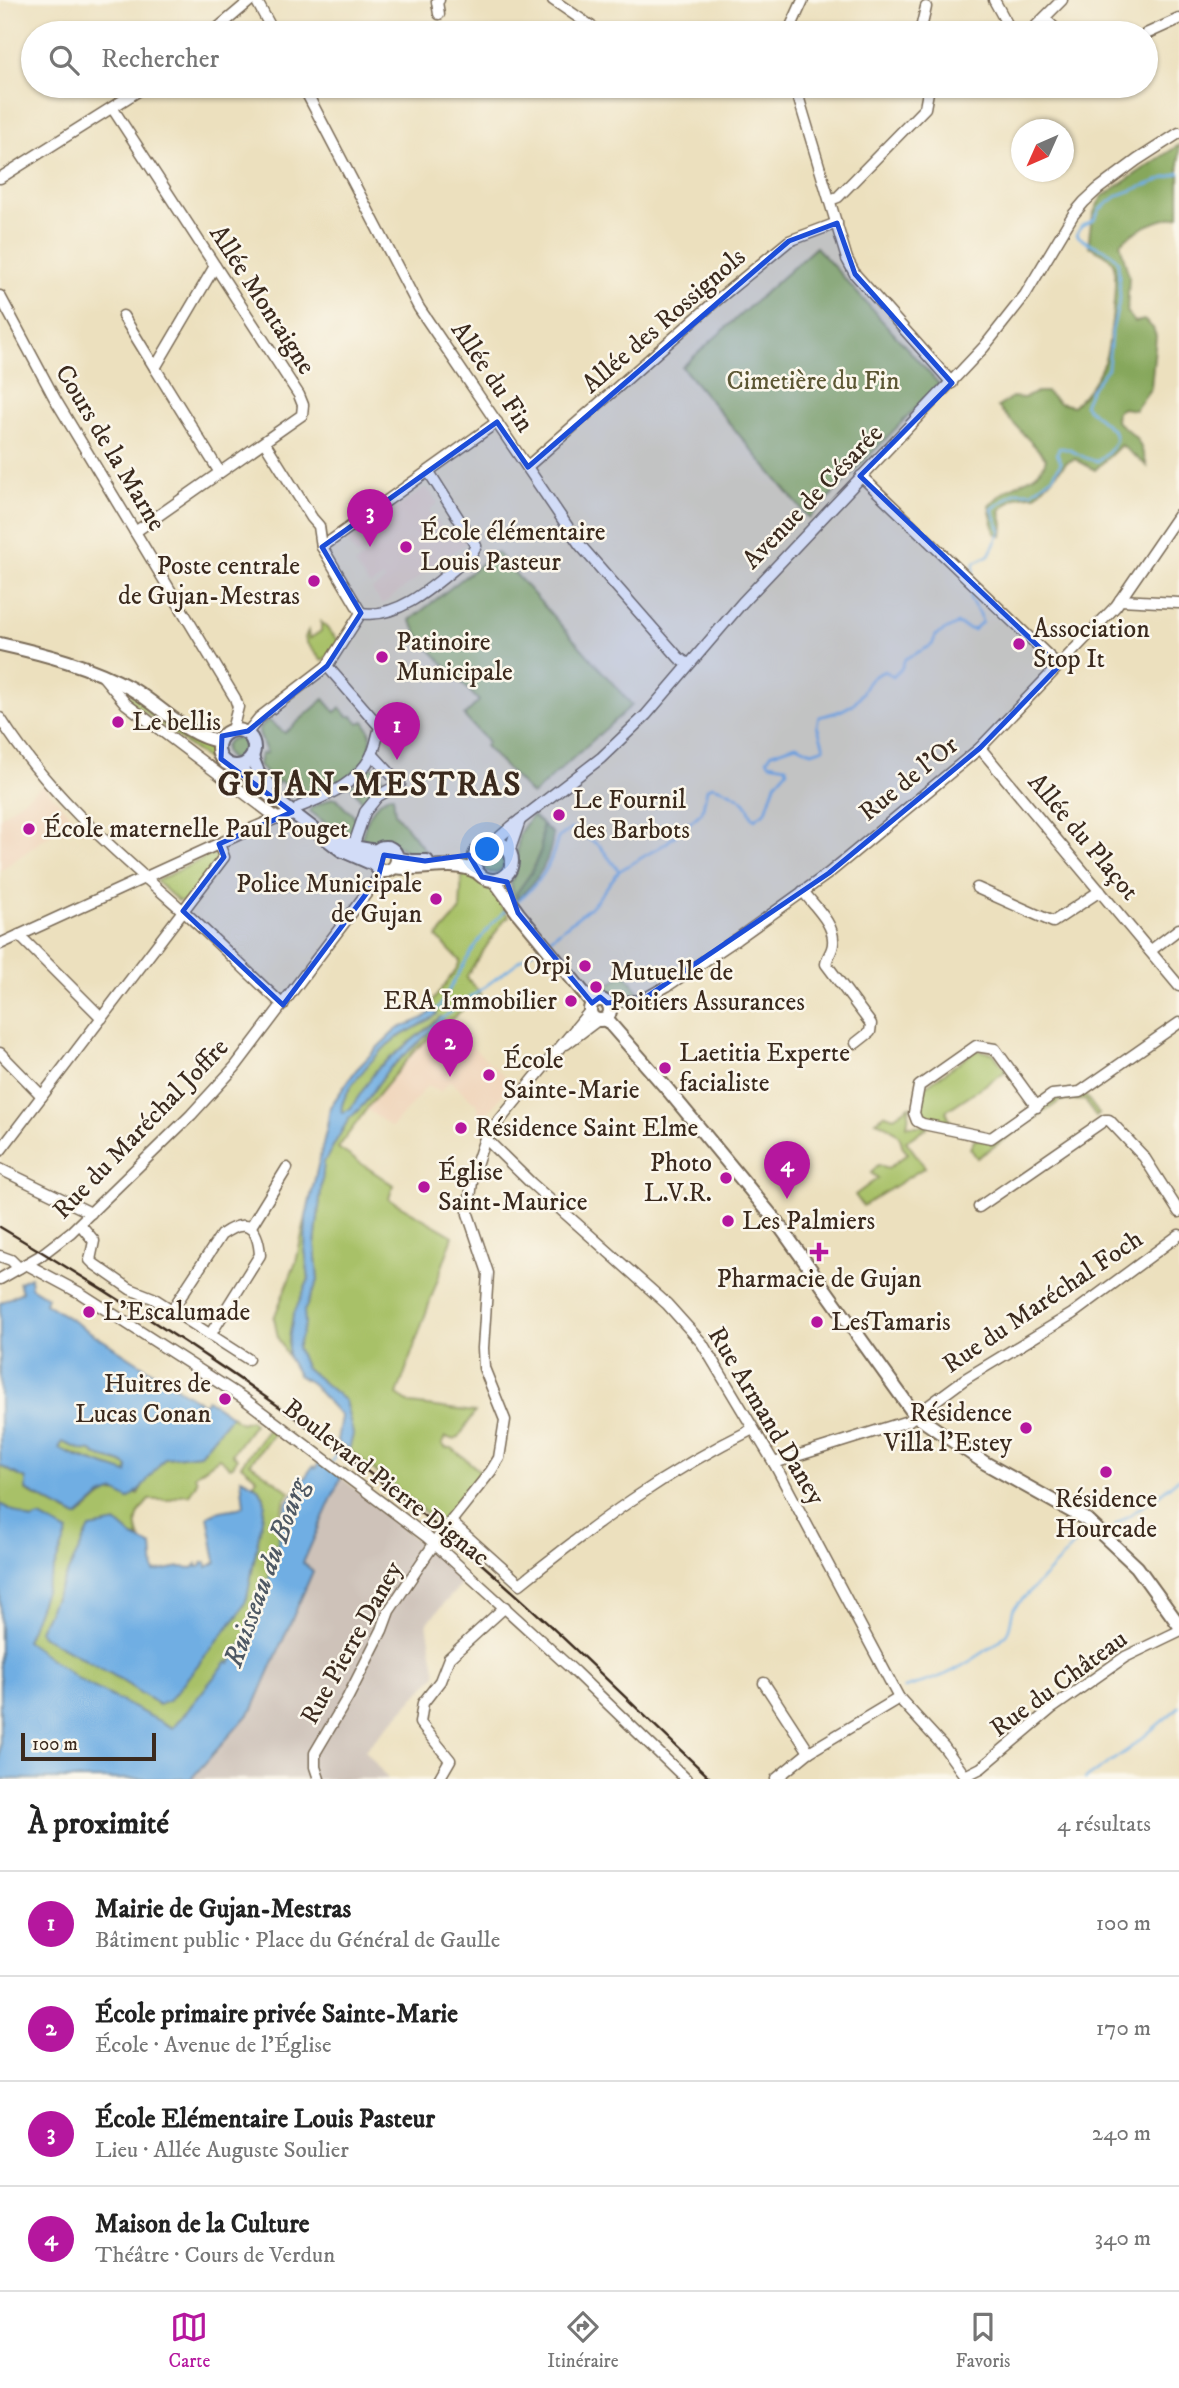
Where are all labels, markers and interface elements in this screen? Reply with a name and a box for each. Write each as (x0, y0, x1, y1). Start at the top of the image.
search box (21, 21, 1158, 98)
icon: search (45, 41, 83, 79)
text: Rechercher (101, 43, 219, 76)
north arrow (1011, 119, 1074, 182)
street label: Allée Montaigne (201, 219, 323, 381)
street label: Allée des Rossignols (575, 241, 753, 401)
street label: Allée du Fin (443, 315, 541, 439)
street label: Cours de la Marne (47, 359, 173, 537)
park label: Cimetière du Fin (726, 365, 900, 398)
street label: Avenue de Césarée (736, 418, 890, 576)
pin: 3 (347, 489, 393, 547)
place label: École élémentaire Louis Pasteur (420, 516, 606, 579)
marker: École élémentaire Louis Pasteur (398, 539, 414, 555)
place label: Poste centrale de Gujan-Mestras (118, 550, 300, 613)
marker: Poste centrale de Gujan-Mestras (306, 573, 322, 589)
place label: Association Stop It (1033, 613, 1150, 676)
place label: Patinoire Municipale (396, 626, 513, 689)
marker: Association Stop It (1011, 636, 1027, 652)
marker: Patinoire Municipale (374, 649, 390, 665)
pin: 1 (374, 702, 420, 760)
place label: Le bellis (132, 706, 221, 739)
marker: Le bellis (110, 714, 126, 730)
street label: Rue de l'Or (853, 729, 966, 829)
district label: GUJAN-MESTRAS (218, 765, 522, 806)
street label: Allée du Plaçot (1020, 767, 1146, 907)
place label: Le Fournil des Barbots (573, 784, 690, 847)
marker: Le Fournil des Barbots (551, 807, 567, 823)
place label: École maternelle Paul Pouget (43, 813, 348, 846)
marker: École maternelle Paul Pouget (21, 821, 37, 837)
your location (470, 832, 504, 866)
place label: Police Municipale de Gujan (236, 868, 422, 931)
marker: Police Municipale de Gujan (428, 891, 444, 907)
place label: Orpi (523, 950, 571, 983)
place label: Mutuelle de Poitiers Assurances (610, 956, 805, 1019)
marker: Orpi (577, 958, 593, 974)
marker: Mutuelle de Poitiers Assurances (588, 979, 604, 995)
place label: ERA Immobilier (383, 985, 557, 1018)
marker: ERA Immobilier (563, 993, 579, 1009)
pin: 2 (427, 1019, 473, 1077)
street label: Rue du Maréchal Joffre (46, 1031, 236, 1227)
place label: Laetitia Experte facialiste (679, 1037, 850, 1100)
place label: École Sainte-Marie (503, 1044, 639, 1107)
marker: Laetitia Experte facialiste (657, 1060, 673, 1076)
marker: École Sainte-Marie (481, 1067, 497, 1083)
place label: Résidence Saint Elme (475, 1112, 698, 1145)
marker: Résidence Saint Elme (453, 1120, 469, 1136)
pin: 4 (764, 1141, 810, 1199)
place label: Photo L.V.R. (644, 1147, 712, 1210)
place label: Église Saint-Maurice (438, 1156, 587, 1219)
marker: Photo L.V.R. (718, 1170, 734, 1186)
marker: Église Saint-Maurice (416, 1179, 432, 1195)
place label: Les Palmiers (742, 1205, 875, 1238)
marker: Les Palmiers (720, 1213, 736, 1229)
street label: Rue du Maréchal Foch (937, 1223, 1150, 1381)
marker: Pharmacie de Gujan (811, 1244, 827, 1260)
place label: Pharmacie de Gujan (716, 1263, 922, 1296)
place label: L'Escalumade (103, 1296, 250, 1329)
marker: L'Escalumade (81, 1304, 97, 1320)
place label: LesTamaris (831, 1306, 951, 1339)
marker: LesTamaris (809, 1314, 825, 1330)
street label: Rue Armand Daney (700, 1321, 833, 1512)
place label: Huitres de Lucas Conan (75, 1368, 211, 1431)
marker: Huitres de Lucas Conan (217, 1391, 233, 1407)
street label: Boulevard Pierre Dignac (276, 1392, 496, 1574)
place label: Résidence Villa l'Estey (883, 1397, 1013, 1460)
marker: Résidence Villa l'Estey (1018, 1420, 1034, 1436)
marker: Résidence Hourcade (1098, 1464, 1114, 1480)
water label: Ruisseau du Bourg (215, 1472, 317, 1673)
place label: Résidence Hourcade (1055, 1483, 1157, 1546)
street label: Rue Pierre Daney (294, 1555, 411, 1730)
street label: Rue du Château (984, 1623, 1134, 1745)
scale bar (21, 1730, 156, 1762)
text: 100 m (32, 1733, 78, 1756)
text: À proximité (28, 1806, 169, 1843)
text: 4 résultats (1057, 1810, 1151, 1839)
text: Mairie de Gujan-Mestras (95, 1893, 351, 1926)
text: 1 (47, 1909, 55, 1938)
text: 100 m (1096, 1909, 1151, 1938)
text: Bâtiment public · Place du Général de Gaulle (95, 1926, 500, 1955)
text: École primaire privée Sainte-Marie (95, 1998, 458, 2031)
text: 2 (45, 2014, 57, 2043)
text: 170 m (1096, 2014, 1151, 2043)
text: École · Avenue de l'Église (95, 2031, 332, 2060)
text: École Elémentaire Louis Pasteur (95, 2103, 435, 2136)
text: 3 (47, 2119, 55, 2148)
text: 240 m (1092, 2119, 1151, 2148)
text: Lieu · Allée Auguste Soulier (95, 2136, 349, 2165)
text: Maison de la Culture (95, 2208, 310, 2241)
text: 4 (44, 2224, 58, 2253)
text: 340 m (1095, 2224, 1151, 2253)
text: Théâtre · Cours de Verdun (95, 2241, 335, 2270)
tab: Carte (169, 2308, 210, 2373)
tab: Itinéraire (547, 2308, 619, 2373)
tab: Favoris (956, 2308, 1010, 2373)

